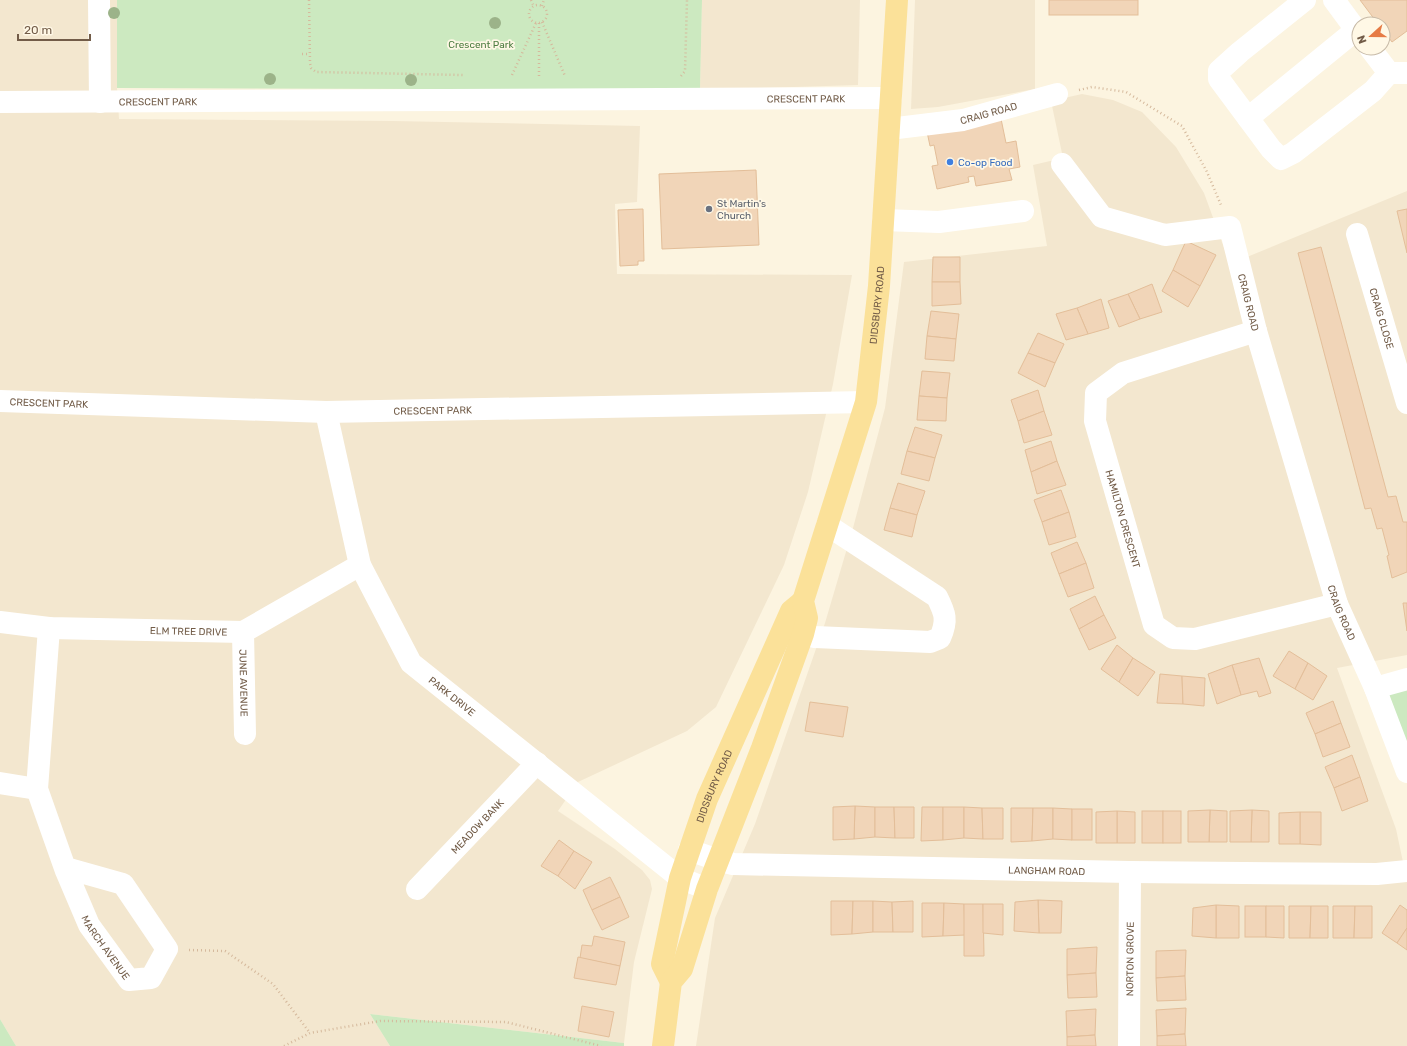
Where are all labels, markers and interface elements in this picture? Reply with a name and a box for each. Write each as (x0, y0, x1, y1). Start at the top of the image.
scale bar (18, 16, 90, 42)
north arrow (1351, 16, 1391, 56)
text: 20 m (24, 23, 52, 37)
text: N (1355, 33, 1370, 45)
park label: Crescent Park (448, 39, 515, 51)
street label: CRESCENT PARK (767, 93, 845, 106)
street label: CRESCENT PARK (119, 96, 197, 108)
street label: CRAIG ROAD (959, 100, 1019, 128)
marker: Co-op Food (945, 157, 955, 167)
place label: Co-op Food (958, 157, 1013, 169)
place label: St Martin's Church (717, 198, 766, 222)
marker: St Martin's Church (704, 204, 714, 214)
street label: DIDSBURY ROAD (868, 266, 887, 345)
street label: CRAIG ROAD (1235, 273, 1261, 333)
street label: CRAIG CLOSE (1366, 287, 1396, 351)
street label: CRESCENT PARK (9, 396, 88, 411)
street label: CRESCENT PARK (393, 404, 472, 418)
street label: HAMILTON CRESCENT (1102, 469, 1142, 570)
street label: CRAIG ROAD (1325, 584, 1358, 643)
street label: ELM TREE DRIVE (150, 625, 228, 639)
street label: JUNE AVENUE (236, 649, 250, 717)
street label: PARK DRIVE (426, 674, 477, 719)
street label: DIDSBURY ROAD (694, 748, 735, 825)
street label: MEADOW BANK (449, 797, 507, 856)
street label: LANGHAM ROAD (1008, 865, 1086, 878)
street label: MARCH AVENUE (79, 914, 132, 982)
street label: NORTON GROVE (1124, 922, 1137, 996)

